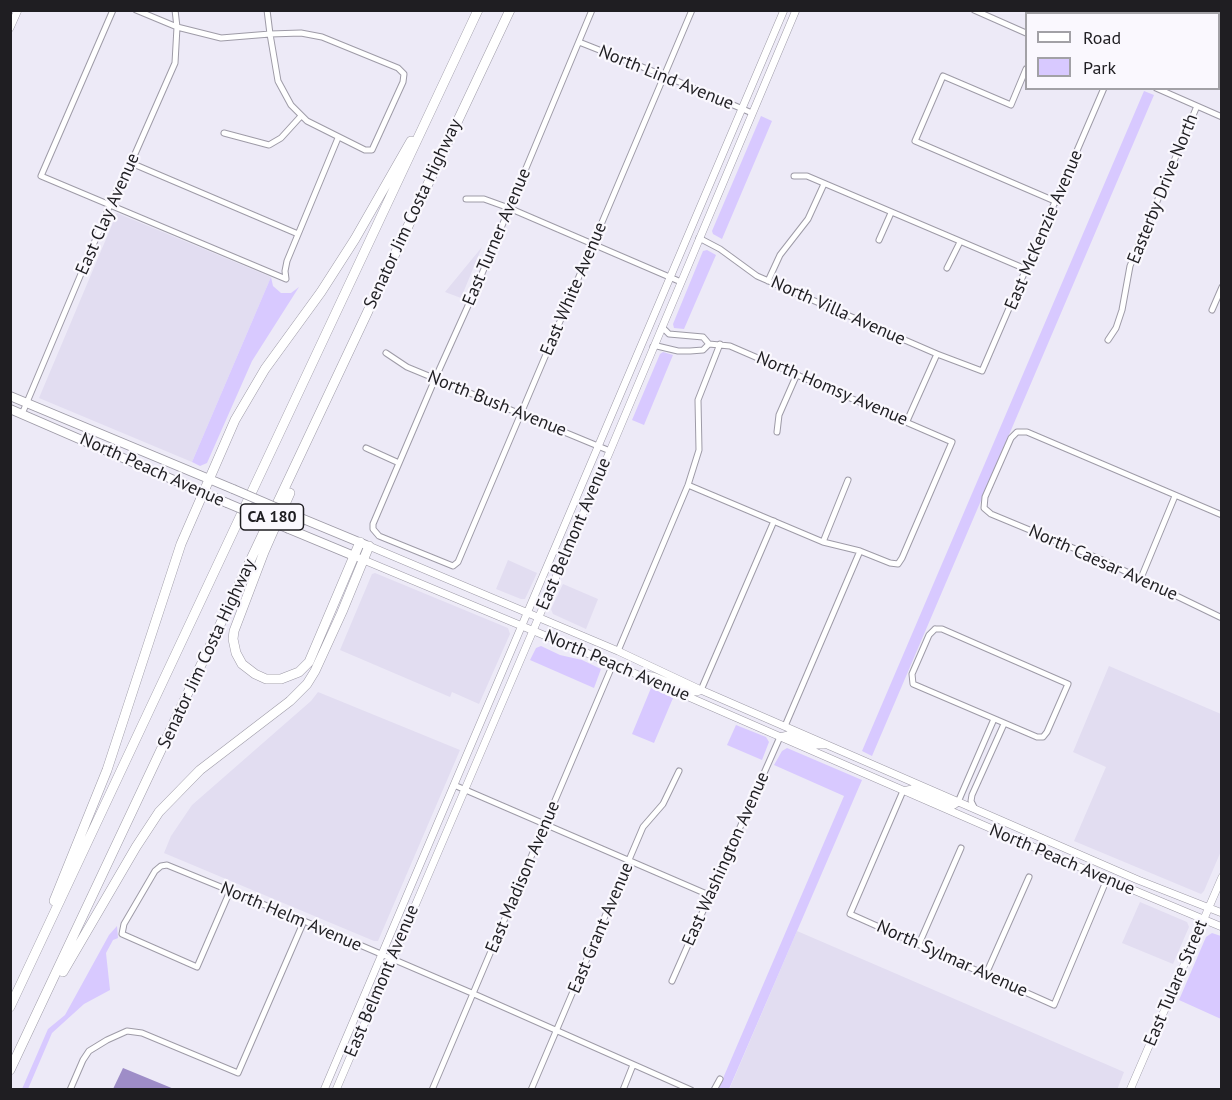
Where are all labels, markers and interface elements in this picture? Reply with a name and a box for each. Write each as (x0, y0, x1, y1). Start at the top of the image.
legend (1025, 12, 1220, 90)
text: Road (1083, 26, 1121, 49)
street label: North Lind Avenue (595, 41, 737, 115)
text: Park (1083, 56, 1116, 79)
street label: Easterby Drive North (1123, 111, 1203, 267)
street label: Senator Jim Costa Highway (359, 116, 467, 312)
street label: East McKenzie Avenue (1001, 147, 1087, 313)
street label: East Clay Avenue (72, 150, 144, 278)
street label: East Turner Avenue (458, 165, 536, 309)
street label: East White Avenue (536, 219, 612, 359)
street label: North Villa Avenue (768, 272, 908, 350)
street label: North Homsy Avenue (753, 347, 911, 431)
street label: North Bush Avenue (424, 366, 570, 442)
street label: North Peach Avenue (77, 428, 227, 512)
street label: East Belmont Avenue (532, 455, 616, 613)
road number: CA 180 (240, 504, 304, 530)
street label: North Caesar Avenue (1025, 520, 1181, 606)
street label: Senator Jim Costa Highway (153, 556, 261, 752)
street label: North Peach Avenue (541, 626, 693, 706)
street label: East Washington Avenue (678, 769, 774, 949)
street label: East Madison Avenue (481, 798, 565, 956)
street label: North Peach Avenue (986, 820, 1138, 900)
street label: East Grant Avenue (564, 859, 638, 997)
street label: North Helm Avenue (217, 877, 365, 957)
street label: East Belmont Avenue (340, 902, 424, 1060)
street label: North Sylmar Avenue (873, 916, 1031, 1002)
street label: East Tulare Street (1140, 917, 1212, 1049)

